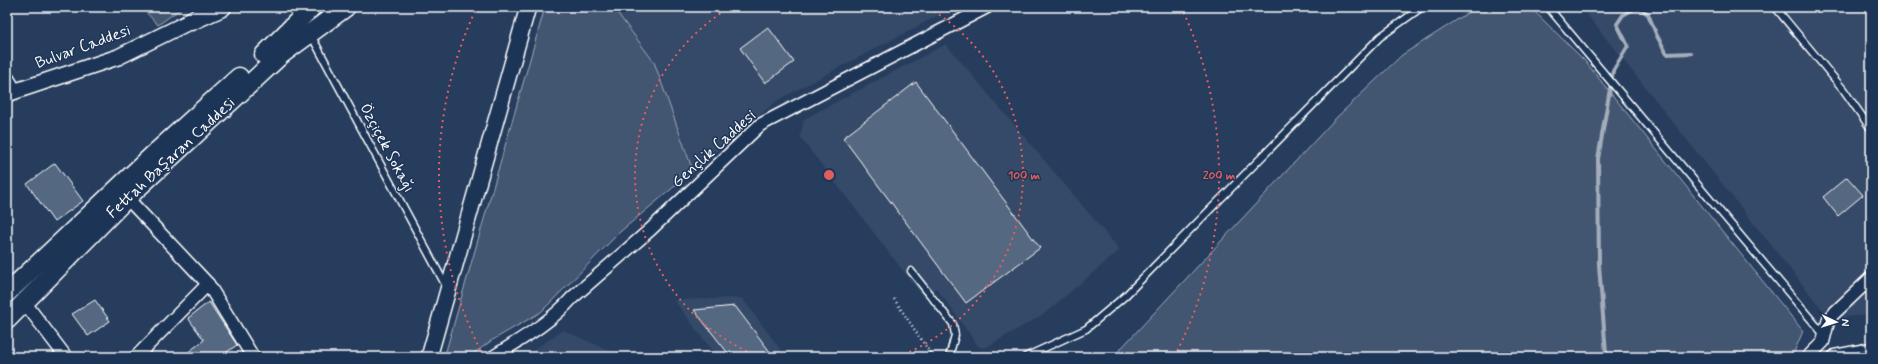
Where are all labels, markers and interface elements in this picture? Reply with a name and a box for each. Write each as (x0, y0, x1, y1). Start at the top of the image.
street label: Bulvar Caddesi (32, 20, 134, 74)
street label: Fettah Başaran Caddesi (102, 93, 240, 223)
street label: Özçiçek Sokağı (355, 100, 419, 196)
street label: Gençlik Caddesi (667, 105, 761, 193)
centre of rings (822, 168, 836, 182)
text: 100 m (1008, 168, 1041, 184)
text: 200 m (1203, 168, 1236, 184)
north arrow (1816, 302, 1856, 342)
text: N (1838, 318, 1852, 327)

